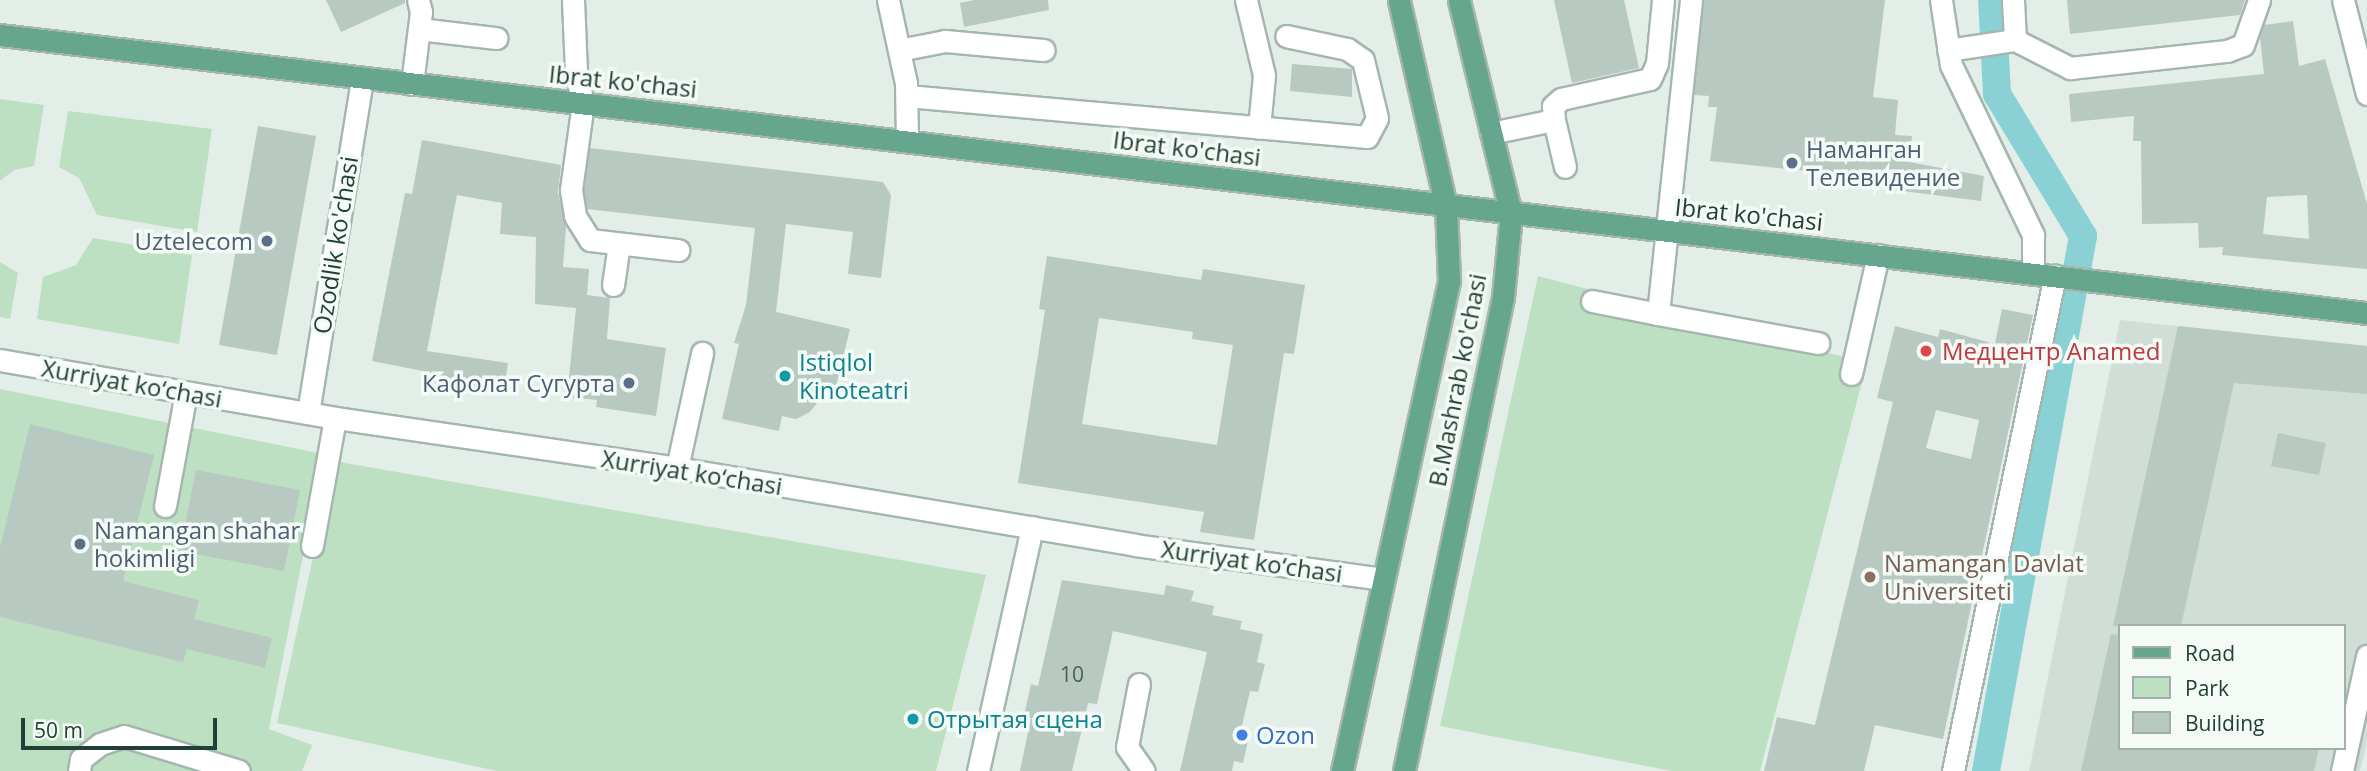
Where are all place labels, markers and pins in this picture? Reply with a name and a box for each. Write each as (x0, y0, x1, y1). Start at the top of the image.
place label: Наманган Телевидение (1806, 135, 1960, 191)
marker: Наманган Телевидение (1784, 155, 1800, 171)
place label: Uztelecom (135, 227, 253, 255)
marker: Uztelecom (259, 233, 275, 249)
place label: Медцентр Anamed (1942, 337, 2160, 365)
marker: Медцентр Anamed (1916, 341, 1936, 361)
place label: Istiqlol Kinoteatri (799, 348, 909, 404)
marker: Istiqlol Kinoteatri (777, 368, 793, 384)
place label: Кафолат Сугурта (422, 369, 615, 397)
marker: Кафолат Сугурта (621, 375, 637, 391)
place label: Namangan shahar hokimligi (94, 516, 300, 572)
marker: Namangan shahar hokimligi (72, 536, 88, 552)
place label: Namangan Davlat Universiteti (1884, 549, 2084, 605)
marker: Namangan Davlat Universiteti (1862, 569, 1878, 585)
place label: Отрытая сцена (927, 705, 1103, 733)
marker: Отрытая сцена (905, 711, 921, 727)
place label: Ozon (1256, 721, 1315, 749)
marker: Ozon (1234, 727, 1250, 743)

